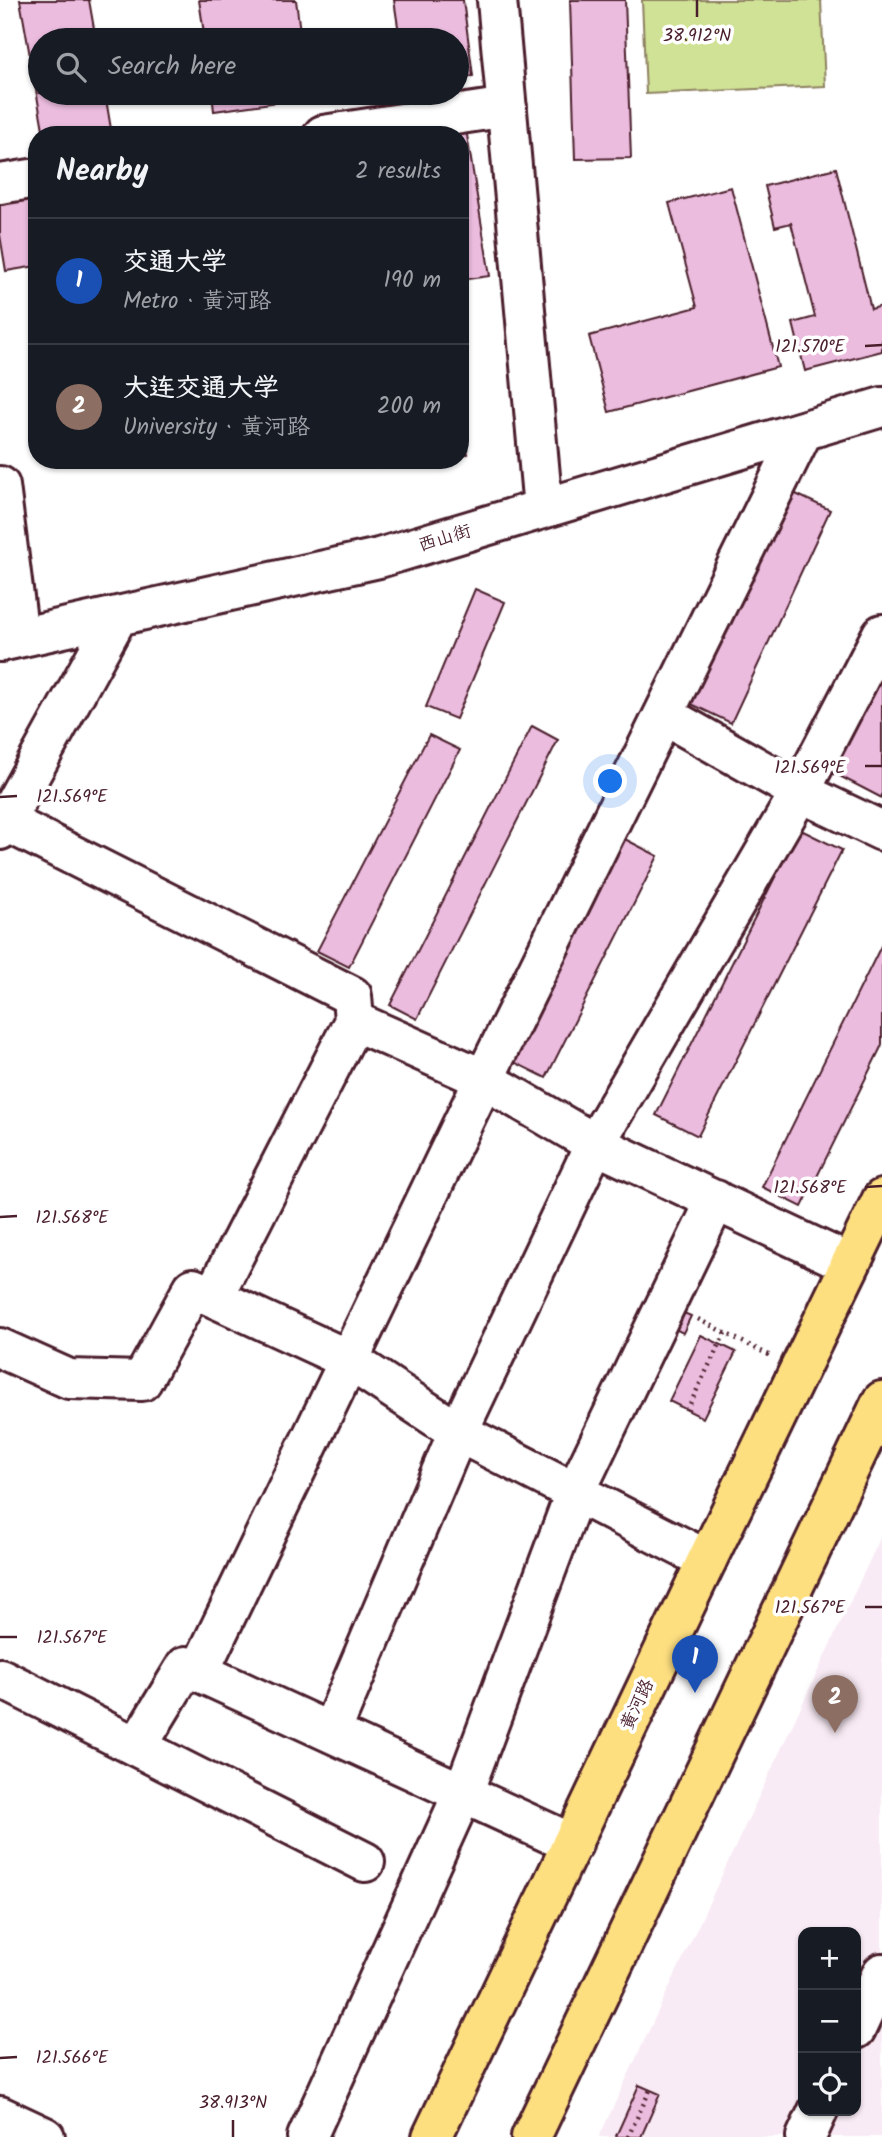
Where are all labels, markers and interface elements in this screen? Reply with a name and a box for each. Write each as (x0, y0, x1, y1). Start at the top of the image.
text: 38.912°N (663, 22, 731, 51)
search box (28, 28, 469, 105)
text: Search here (108, 46, 236, 88)
icon: search (52, 48, 90, 86)
text: Nearby (56, 148, 148, 196)
text: 2 results (355, 154, 441, 190)
text: 交通大学 (123, 242, 227, 284)
text: 1 (76, 263, 82, 299)
text: 190 m (384, 263, 441, 299)
text: Metro · 黄河路 (123, 284, 271, 320)
text: 121.570°E (775, 333, 845, 362)
text: 大连交通大学 (123, 368, 279, 410)
text: 2 (72, 389, 86, 425)
text: 200 m (377, 389, 441, 425)
text: University · 黄河路 (123, 410, 310, 446)
street label: 西山街 (415, 517, 475, 561)
text: 121.569°E (774, 754, 846, 783)
your location (593, 764, 627, 798)
text: 121.569°E (36, 783, 108, 812)
text: 121.568°E (773, 1174, 847, 1203)
text: 121.568°E (35, 1204, 109, 1233)
text: 121.567°E (775, 1594, 846, 1623)
text: 121.567°E (37, 1624, 108, 1653)
pin: 1 (672, 1635, 718, 1693)
street label: 黄河路 (613, 1674, 663, 1736)
pin: 2 (812, 1675, 858, 1733)
map controls (798, 1927, 861, 2116)
button: + (798, 1927, 861, 1990)
button: − (798, 1990, 861, 2053)
text: 121.566°E (36, 2044, 109, 2073)
button: locate (798, 2053, 861, 2116)
text: 38.913°N (199, 2089, 267, 2118)

